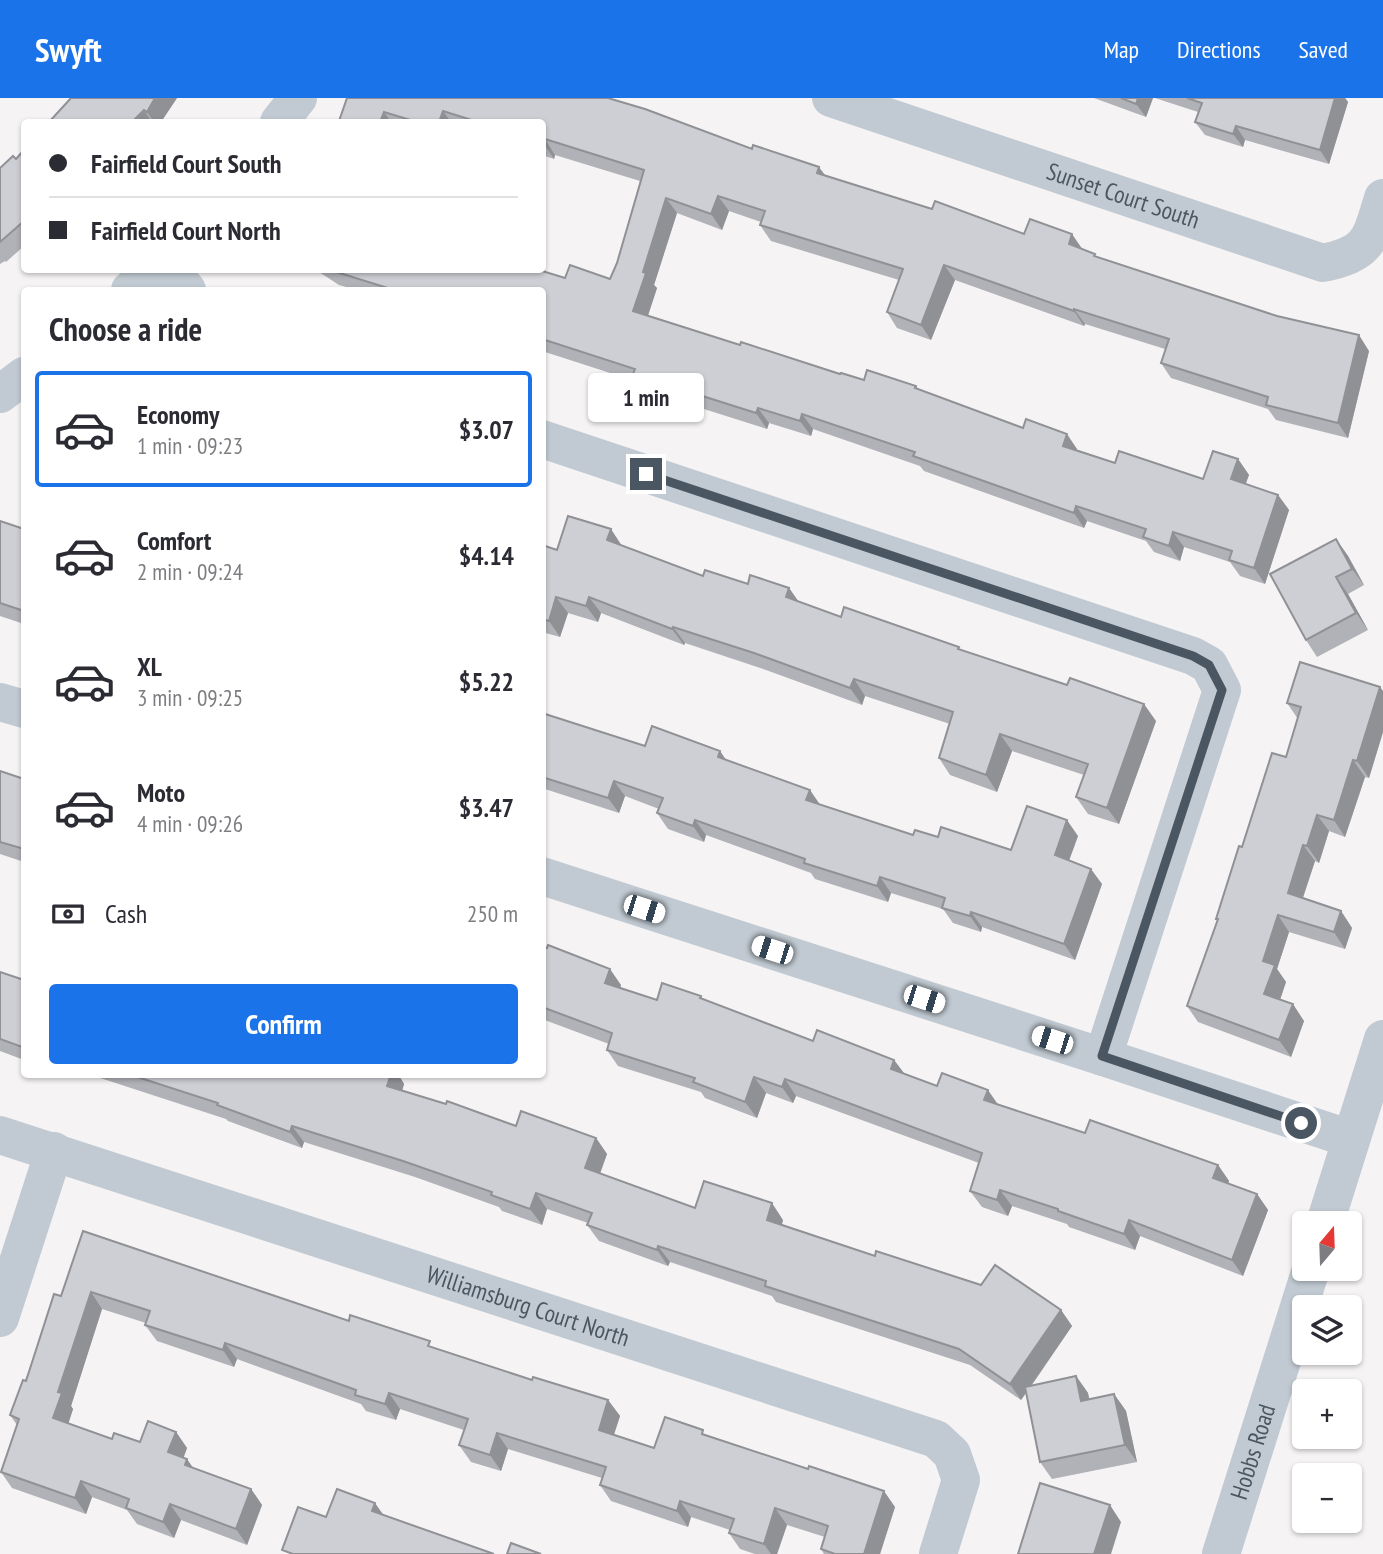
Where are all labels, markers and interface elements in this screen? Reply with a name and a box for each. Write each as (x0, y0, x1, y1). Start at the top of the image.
text: Swyft (35, 28, 102, 71)
text: Map (1104, 34, 1139, 65)
text: Directions (1177, 34, 1261, 65)
text: Saved (1299, 34, 1348, 65)
text: Fairfield Court South (91, 147, 281, 180)
street label: Sunset Court South (1043, 155, 1204, 235)
text: Fairfield Court North (91, 214, 281, 247)
text: Choose a ride (49, 308, 202, 350)
callout: 1 min (588, 372, 704, 422)
text: 1 min (623, 383, 669, 412)
icon: car (53, 398, 116, 461)
text: Economy (137, 398, 219, 431)
text: $3.07 (459, 413, 514, 446)
text: 1 min · 09:23 (137, 431, 243, 460)
route end (630, 458, 662, 490)
icon: car (53, 524, 116, 587)
text: Comfort (137, 524, 211, 557)
text: $4.14 (459, 539, 514, 572)
text: 2 min · 09:24 (137, 557, 243, 586)
icon: car (53, 650, 116, 713)
text: XL (137, 650, 162, 683)
text: $5.22 (459, 665, 514, 698)
text: 3 min · 09:25 (137, 683, 243, 712)
icon: car (53, 776, 116, 839)
text: Moto (137, 776, 185, 809)
text: $3.47 (459, 791, 514, 824)
text: 4 min · 09:26 (137, 809, 243, 838)
car (621, 893, 668, 925)
icon: cash (49, 895, 87, 933)
text: Cash (105, 897, 147, 930)
text: 250 m (467, 899, 518, 928)
car (749, 934, 796, 966)
car (901, 983, 948, 1015)
button: Confirm (49, 984, 518, 1064)
car (1029, 1024, 1076, 1056)
route start (1285, 1107, 1317, 1139)
north arrow (1292, 1211, 1362, 1281)
map controls (1292, 1211, 1362, 1533)
street label: Williamsburg Court North (423, 1259, 633, 1353)
button: layers (1292, 1295, 1362, 1365)
button: + (1292, 1379, 1362, 1449)
street label: Hobbs Road (1223, 1400, 1282, 1503)
button: − (1292, 1463, 1362, 1533)

